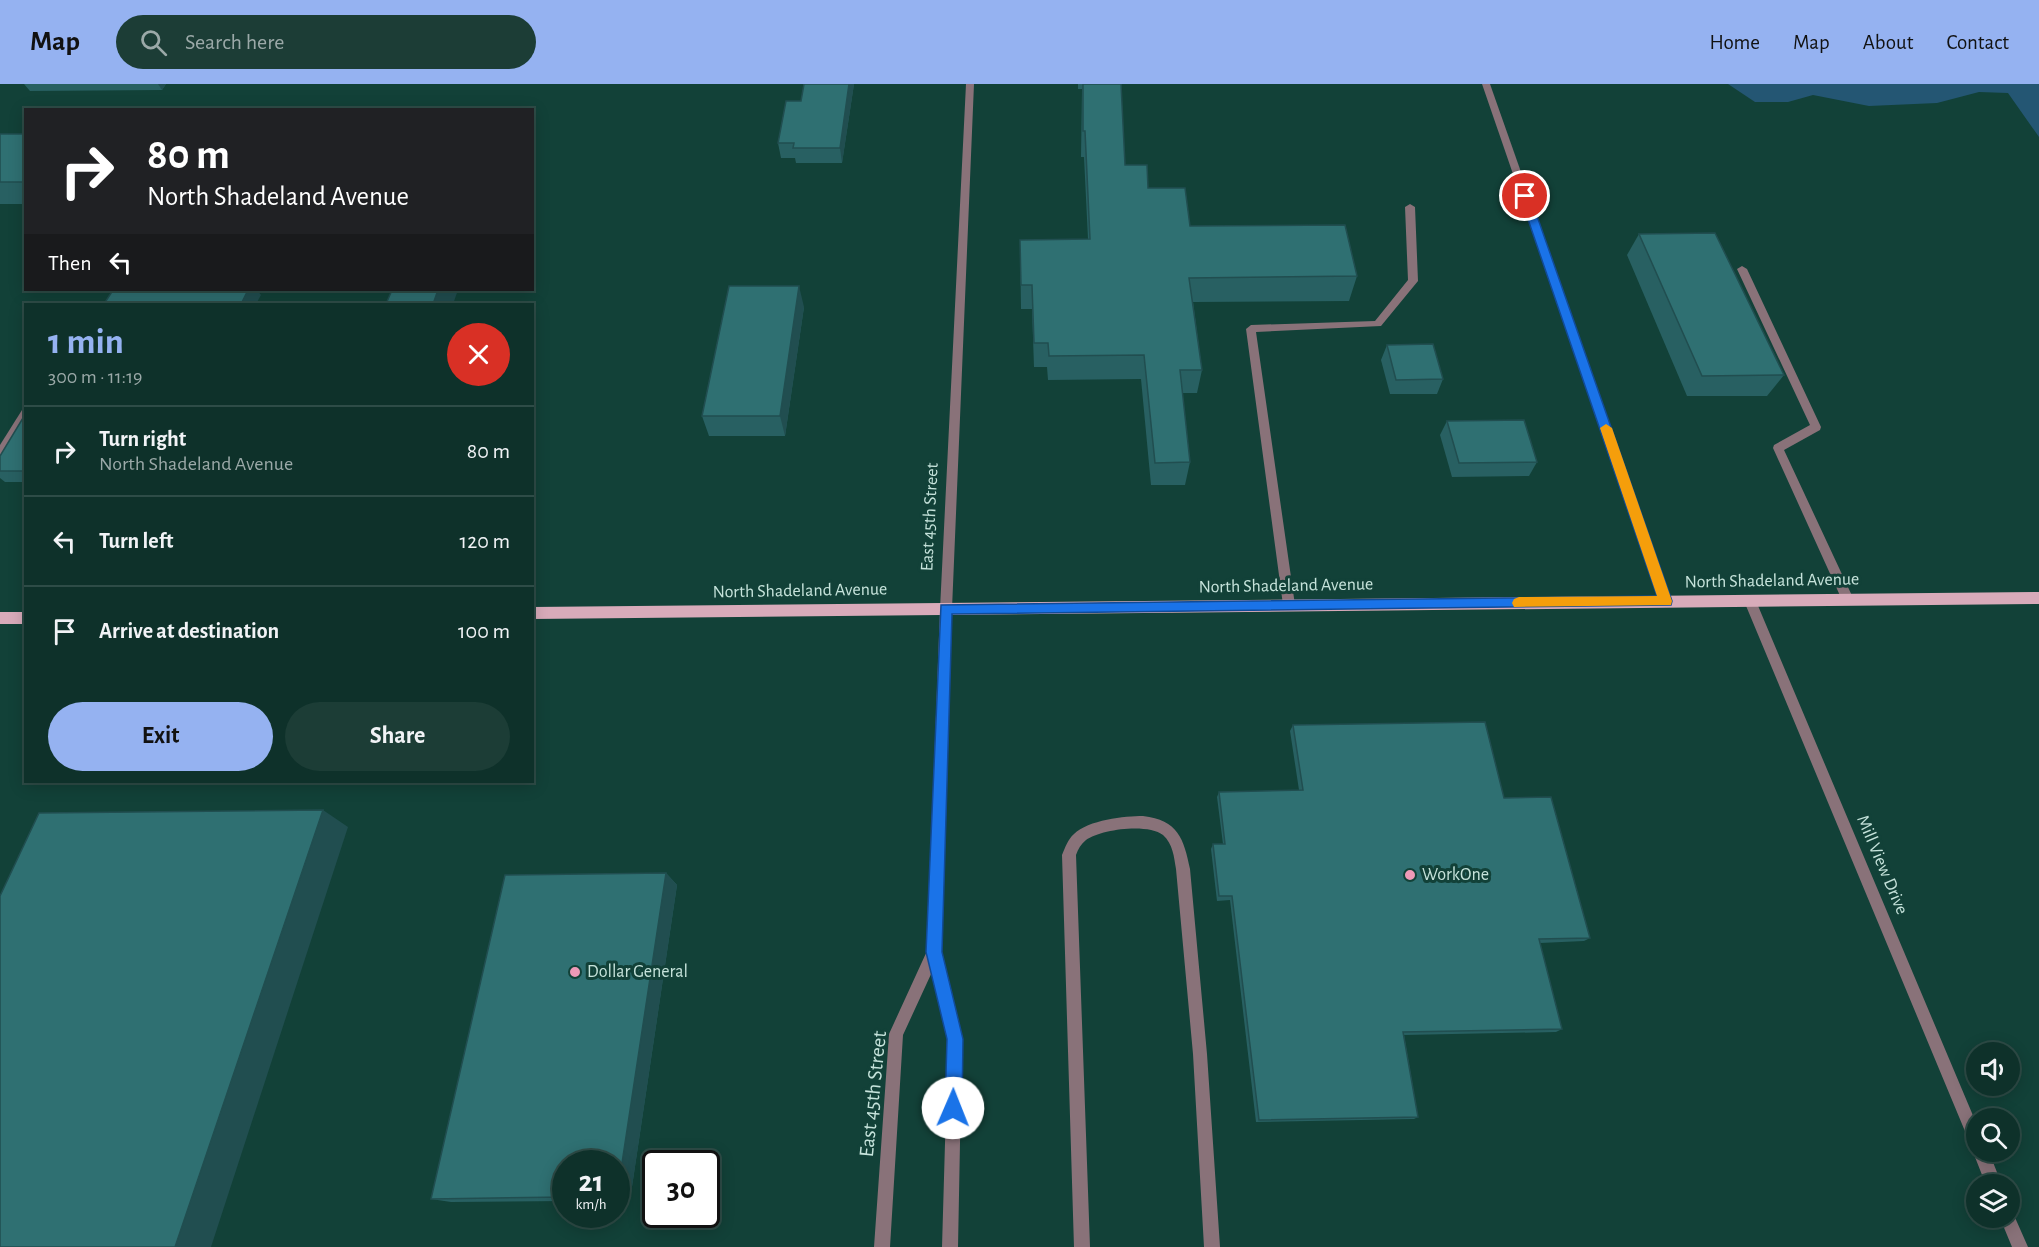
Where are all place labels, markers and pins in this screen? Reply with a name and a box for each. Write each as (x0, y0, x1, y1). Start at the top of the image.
pin (1499, 170, 1550, 221)
place label: WorkOne (1422, 866, 1489, 884)
marker: WorkOne (1403, 868, 1417, 882)
place label: Dollar General (587, 963, 688, 981)
marker: Dollar General (568, 965, 582, 979)

